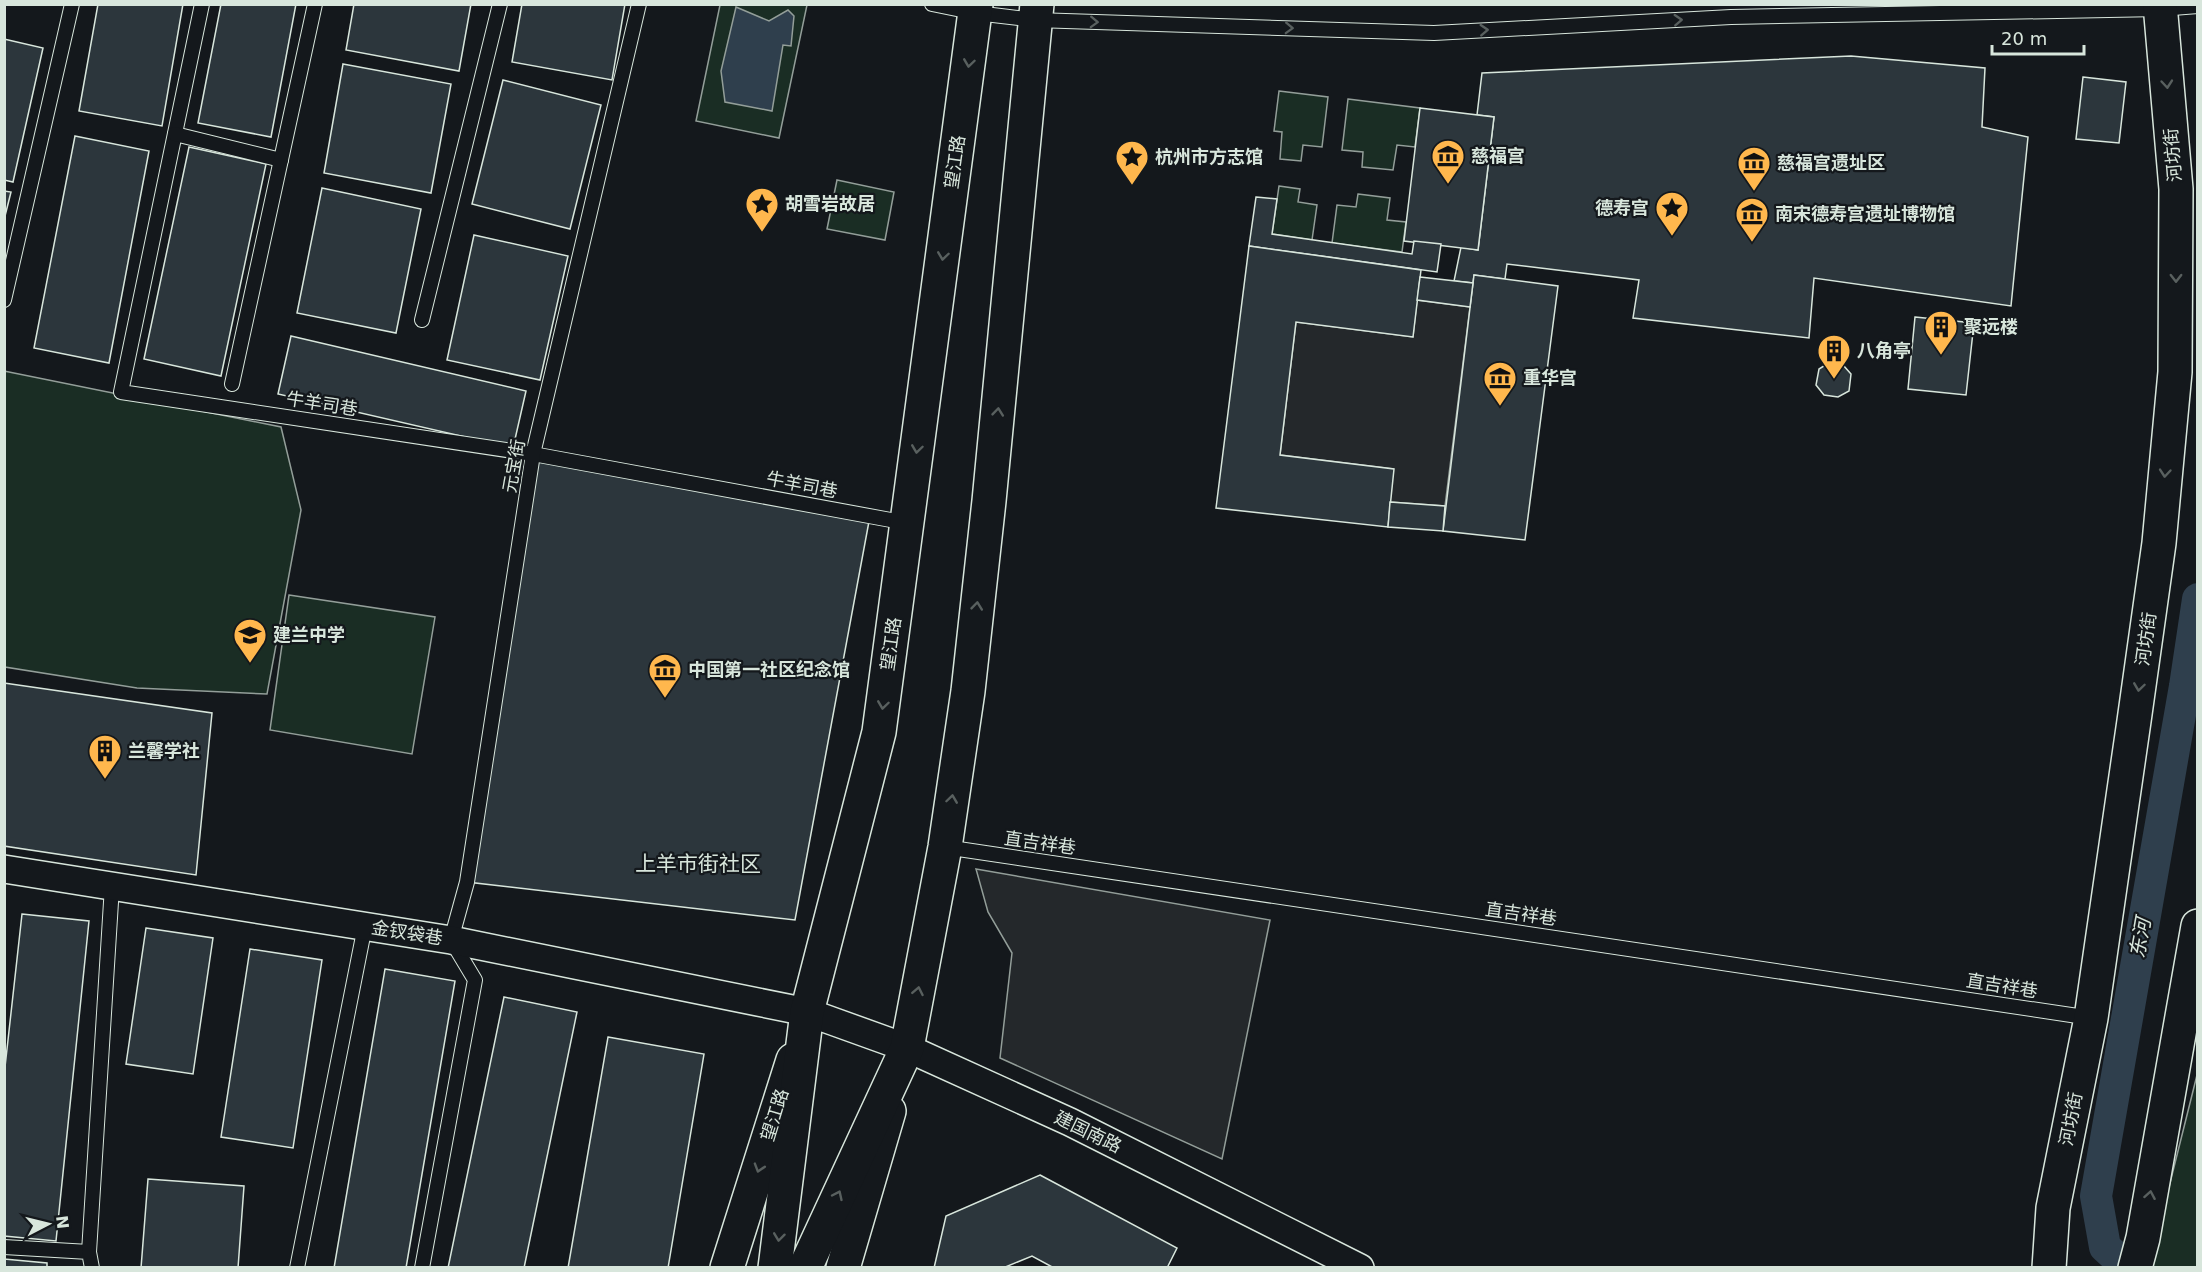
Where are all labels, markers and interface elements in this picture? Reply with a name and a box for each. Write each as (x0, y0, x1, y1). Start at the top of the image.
one-way arrow (1674, 14, 1683, 27)
one-way arrow (1089, 16, 1098, 28)
scale bar (1992, 18, 2084, 56)
one-way arrow (1284, 22, 1293, 34)
one-way arrow (1479, 24, 1488, 37)
text: 20 m (2001, 28, 2047, 49)
one-way arrow (963, 58, 975, 67)
one-way arrow (2160, 79, 2173, 88)
street label: 河坊街 (2160, 127, 2185, 183)
street label: 望江路 (940, 134, 969, 190)
museum icon: 慈福宫 (1430, 138, 1466, 185)
place icon: 杭州市方志馆 (1114, 139, 1150, 186)
place label: 慈福宫 (1471, 145, 1525, 166)
museum icon: 慈福宫遗址区 (1736, 145, 1772, 192)
place label: 杭州市方志馆 (1155, 146, 1263, 167)
place label: 慈福宫遗址区 (1777, 152, 1885, 173)
place icon: 胡雪岩故居 (744, 186, 780, 233)
place icon: 德寿宫 (1654, 190, 1690, 237)
place label: 胡雪岩故居 (785, 193, 875, 214)
museum icon: 南宋德寿宫遗址博物馆 (1734, 196, 1770, 243)
place label: 德寿宫 (1595, 197, 1649, 218)
place label: 南宋德寿宫遗址博物馆 (1775, 203, 1955, 224)
one-way arrow (937, 251, 950, 260)
one-way arrow (2170, 274, 2182, 283)
building icon: 聚远楼 (1923, 309, 1959, 356)
place label: 聚远楼 (1964, 316, 2018, 337)
building icon: 八角亭 (1816, 333, 1852, 380)
place label: 八角亭 (1857, 340, 1911, 361)
museum icon: 重华宫 (1482, 360, 1518, 407)
place label: 重华宫 (1523, 367, 1577, 388)
street label: 牛羊司巷 (285, 388, 359, 420)
one-way arrow (991, 407, 1004, 416)
street label: 元宝街 (498, 438, 529, 494)
one-way arrow (911, 444, 923, 454)
street label: 牛羊司巷 (765, 467, 839, 502)
one-way arrow (2159, 468, 2172, 477)
one-way arrow (971, 601, 983, 610)
street label: 河坊街 (2131, 611, 2160, 667)
street label: 望江路 (876, 616, 905, 672)
school or university icon: 建兰中学 (232, 617, 268, 664)
place label: 建兰中学 (273, 624, 345, 645)
museum icon: 中国第一社区纪念馆 (647, 652, 683, 699)
place label: 中国第一社区纪念馆 (688, 659, 850, 680)
one-way arrow (2133, 683, 2146, 692)
one-way arrow (877, 700, 889, 709)
building icon: 兰馨学社 (87, 733, 123, 780)
place label: 兰馨学社 (128, 740, 200, 761)
one-way arrow (946, 794, 958, 804)
street label: 直吉祥巷 (1003, 827, 1077, 858)
district label: 上羊市街社区 (635, 852, 761, 876)
street label: 直吉祥巷 (1484, 898, 1558, 929)
water label: 东河 (2125, 912, 2156, 960)
street label: 金钗袋巷 (370, 917, 444, 949)
street label: 直吉祥巷 (1965, 970, 2039, 1002)
one-way arrow (911, 986, 924, 996)
street label: 望江路 (757, 1086, 792, 1144)
street label: 河坊街 (2055, 1090, 2086, 1147)
street label: 建国南路 (1051, 1106, 1125, 1157)
one-way arrow (753, 1162, 766, 1173)
one-way arrow (831, 1191, 843, 1202)
one-way arrow (2144, 1191, 2156, 1200)
north arrow (18, 1194, 78, 1254)
text: N (52, 1214, 73, 1230)
one-way arrow (773, 1233, 786, 1242)

